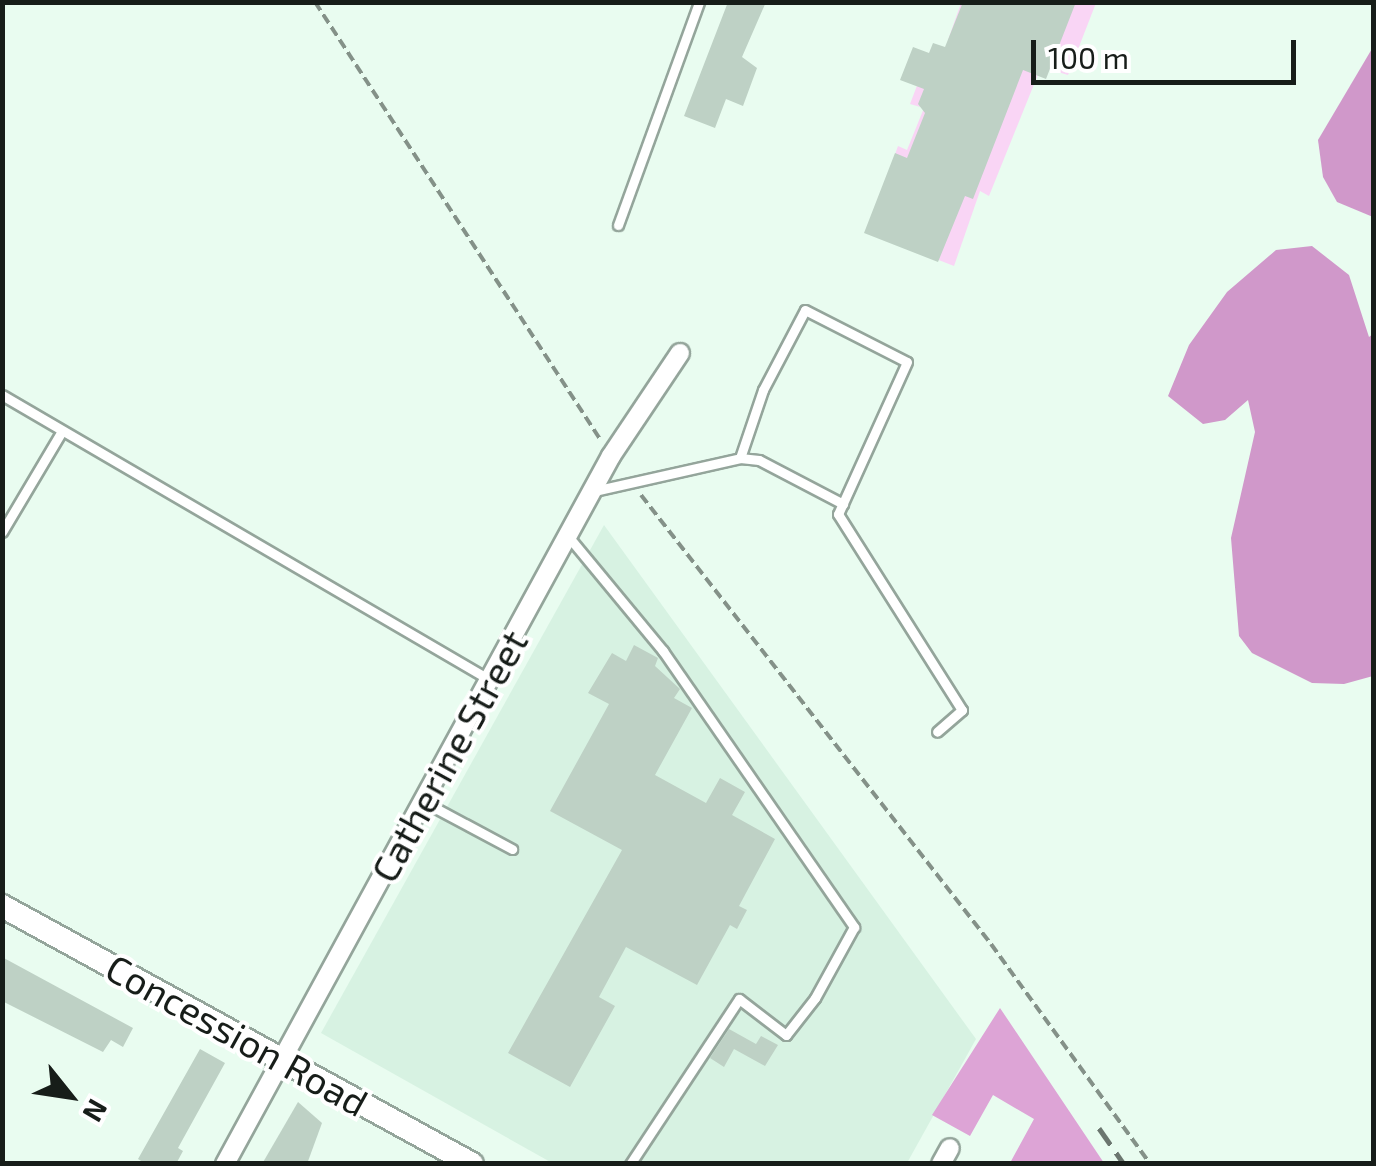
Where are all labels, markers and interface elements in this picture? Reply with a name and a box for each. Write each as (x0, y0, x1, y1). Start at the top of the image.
scale bar (1036, 20, 1301, 82)
text: 100 m (1048, 39, 1129, 75)
street label: Catherine Street (361, 622, 537, 890)
street label: Concession Road (98, 944, 376, 1126)
north arrow (20, 1046, 120, 1146)
text: N (76, 1094, 116, 1128)

